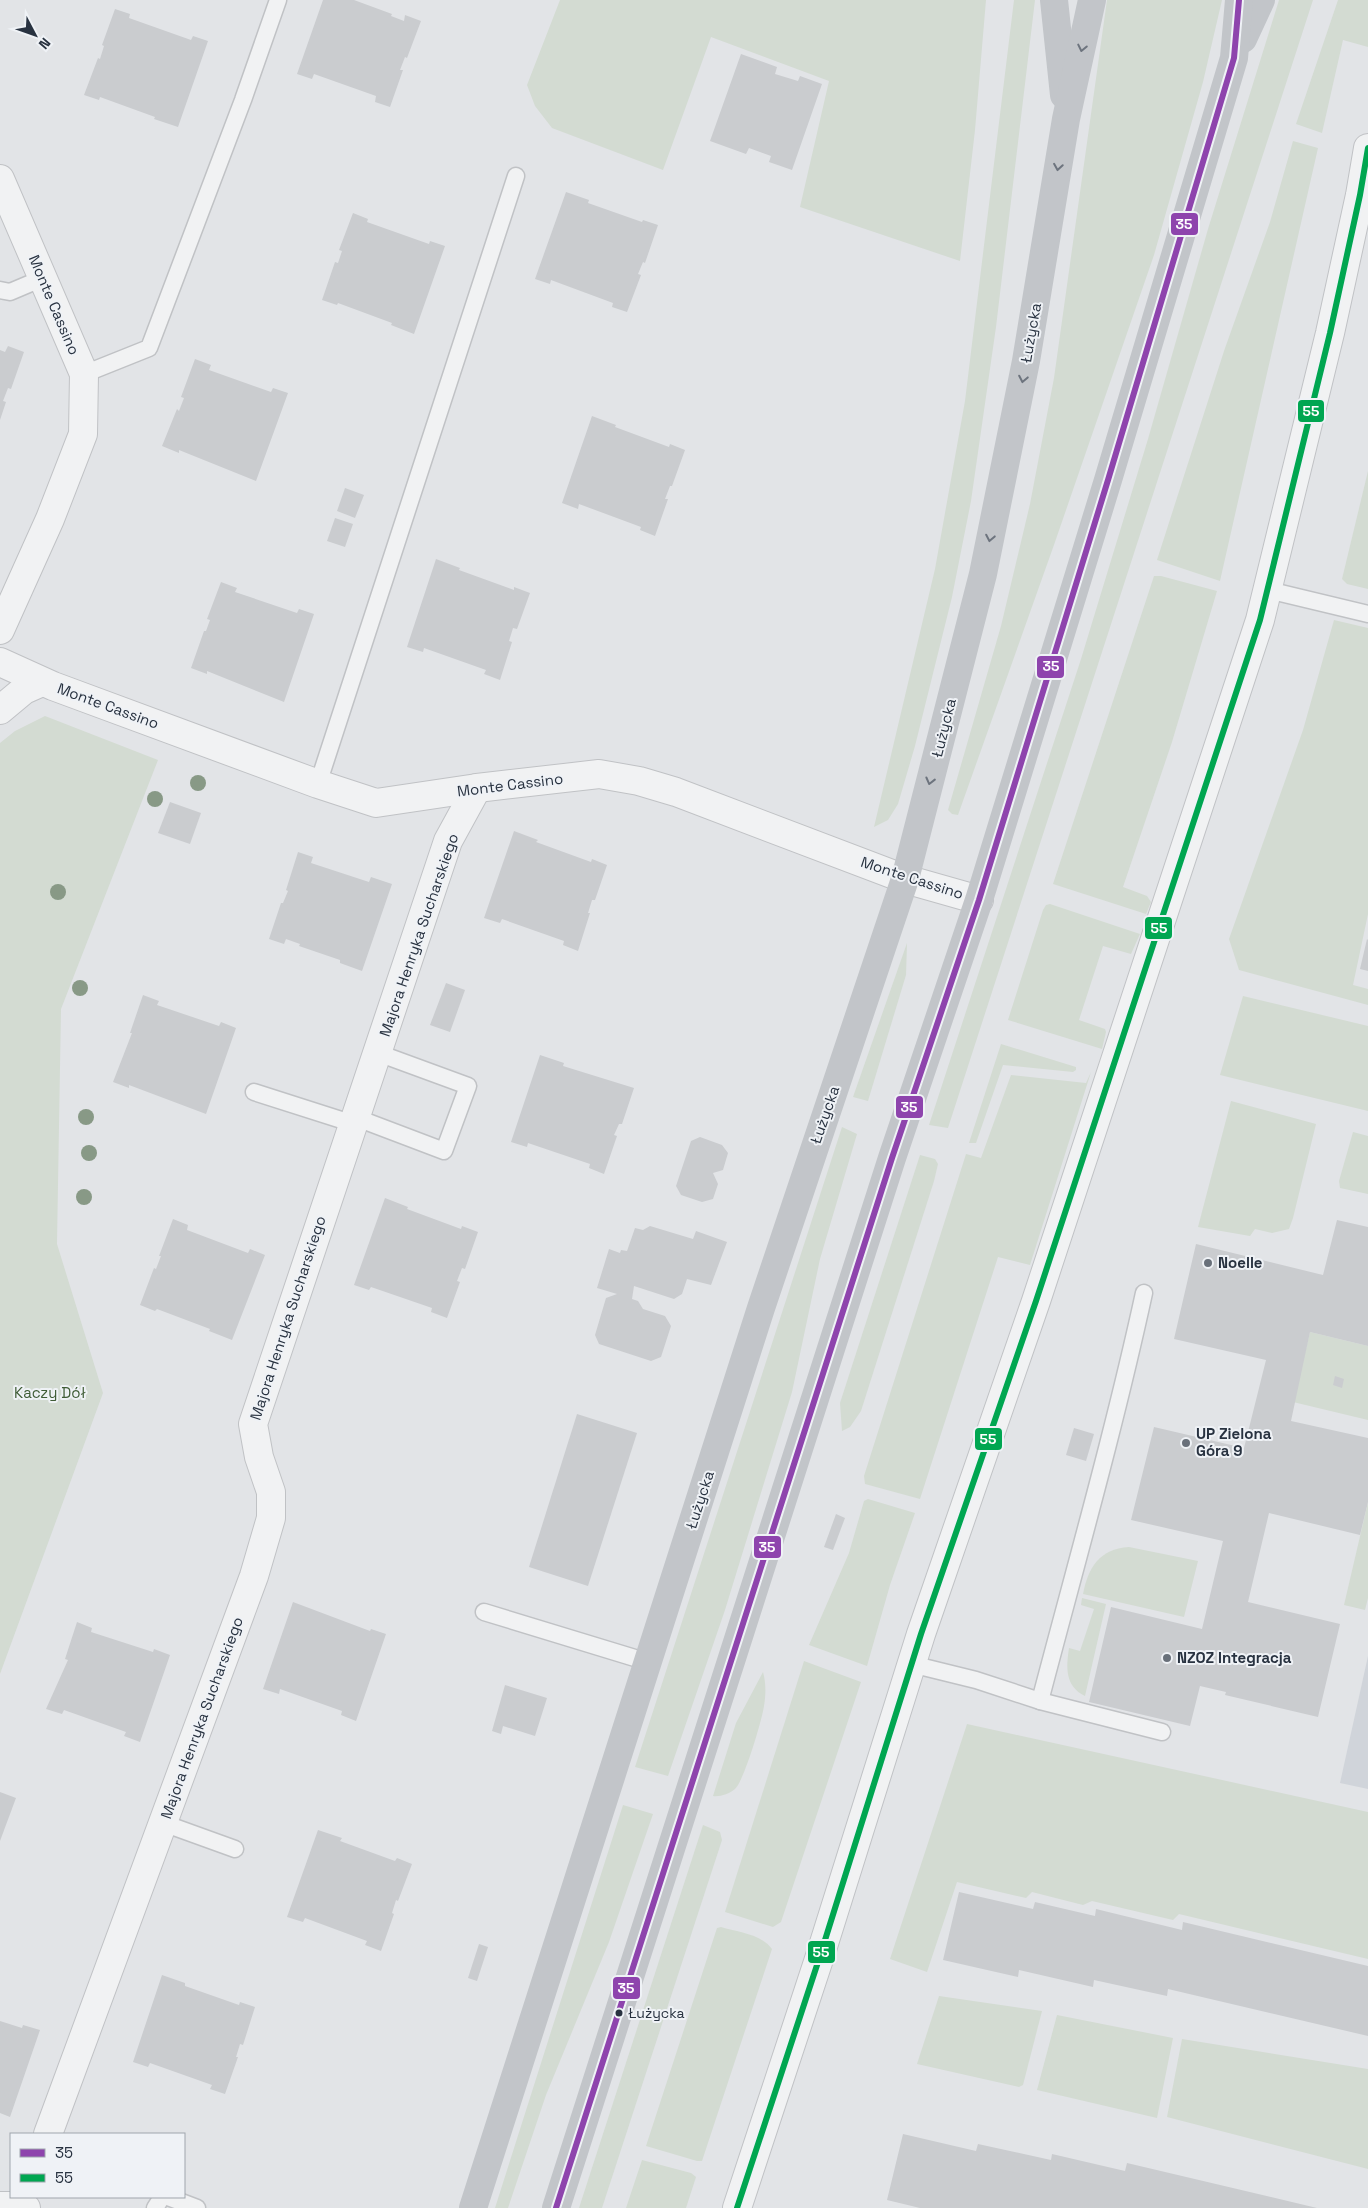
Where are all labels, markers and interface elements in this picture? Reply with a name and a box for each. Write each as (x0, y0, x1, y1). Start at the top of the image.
north arrow (10, 10, 60, 60)
text: N (35, 34, 55, 53)
one-way arrow (1077, 43, 1088, 52)
one-way arrow (1054, 162, 1064, 171)
line badge: 35 (1170, 212, 1199, 236)
text: 35 (1176, 215, 1192, 233)
street label: Monte Cassino (25, 252, 84, 358)
street label: Łużycka (1016, 301, 1045, 364)
one-way arrow (1018, 374, 1028, 383)
line badge: 55 (1297, 399, 1325, 423)
text: 55 (1303, 402, 1319, 420)
one-way arrow (986, 534, 996, 542)
line badge: 35 (1036, 655, 1065, 679)
text: 35 (1043, 657, 1059, 675)
street label: Monte Cassino (55, 678, 162, 733)
street label: Łużycka (927, 696, 960, 760)
street label: Monte Cassino (456, 769, 564, 800)
one-way arrow (925, 776, 936, 785)
street label: Majora Henryka Sucharskiego (375, 831, 462, 1039)
street label: Monte Cassino (858, 852, 966, 903)
line badge: 55 (1144, 916, 1173, 940)
text: 55 (1151, 919, 1167, 937)
street label: Łużycka (806, 1083, 843, 1147)
line badge: 35 (895, 1095, 924, 1119)
text: 35 (901, 1098, 917, 1116)
street label: Majora Henryka Sucharskiego (245, 1213, 330, 1422)
place label: Noelle (1218, 1253, 1263, 1272)
marker: Noelle (1202, 1257, 1214, 1269)
park label: Kaczy Dół (14, 1383, 86, 1402)
place label: UP Zielona Góra 9 (1196, 1424, 1272, 1460)
line badge: 55 (974, 1427, 1003, 1451)
text: 55 (980, 1430, 996, 1448)
marker: UP Zielona Góra 9 (1180, 1437, 1192, 1449)
street label: Łużycka (681, 1468, 718, 1532)
line badge: 35 (753, 1535, 782, 1559)
text: 35 (759, 1538, 775, 1556)
street label: Majora Henryka Sucharskiego (156, 1614, 247, 1821)
place label: NZOZ Integracja (1177, 1648, 1292, 1667)
marker: NZOZ Integracja (1161, 1652, 1173, 1664)
line badge: 55 (807, 1940, 836, 1964)
text: 55 (813, 1943, 829, 1961)
line badge: 35 (612, 1976, 641, 2000)
text: 35 (618, 1979, 634, 1997)
place label: Łużycka (628, 2004, 685, 2022)
marker: Łużycka (614, 2008, 624, 2018)
legend (10, 2133, 185, 2198)
text: 35 (55, 2143, 73, 2162)
text: 55 (55, 2168, 73, 2187)

